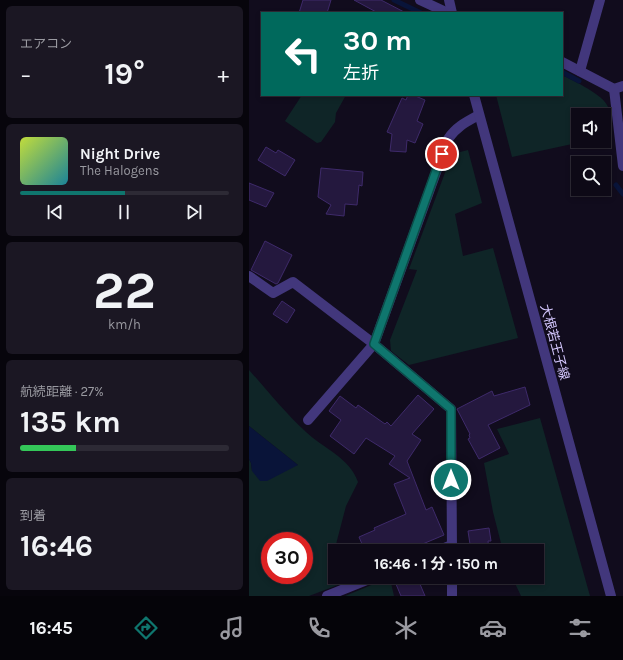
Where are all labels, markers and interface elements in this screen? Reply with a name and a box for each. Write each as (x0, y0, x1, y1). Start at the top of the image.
text: 30 m (343, 24, 412, 57)
icon: left (277, 28, 329, 80)
text: エアコン (20, 36, 72, 51)
text: 19° (104, 56, 145, 92)
text: − (20, 62, 32, 88)
text: + (217, 62, 229, 88)
text: 左折 (343, 62, 379, 84)
map controls (571, 108, 611, 196)
button: sound (571, 108, 611, 148)
pin (425, 137, 459, 171)
icon: arrive (431, 143, 453, 165)
text: Night Drive (80, 145, 160, 163)
button: search (571, 156, 611, 196)
text: The Halogens (80, 163, 159, 178)
icon: previous (44, 201, 66, 223)
icon: pause (113, 201, 135, 223)
icon: next (183, 201, 205, 223)
text: 22 (93, 260, 156, 321)
street label: 大根若王子線 (538, 302, 572, 382)
text: km/h (108, 317, 141, 332)
text: 航続距離 · 27% (20, 384, 104, 399)
text: 135 km (20, 404, 121, 440)
position arrow (430, 459, 472, 501)
text: 到着 (20, 508, 46, 523)
text: 16:46 (20, 528, 93, 564)
speed limit sign: 30 (261, 532, 313, 584)
text: 16:46 · 1 分 · 150 m (374, 555, 498, 573)
icon: directions (132, 614, 160, 642)
icon: music (218, 614, 246, 642)
icon: phone (305, 614, 333, 642)
icon: climate (392, 614, 420, 642)
icon: car (479, 614, 507, 642)
icon: filters (566, 614, 594, 642)
text: 16:45 (29, 617, 73, 639)

